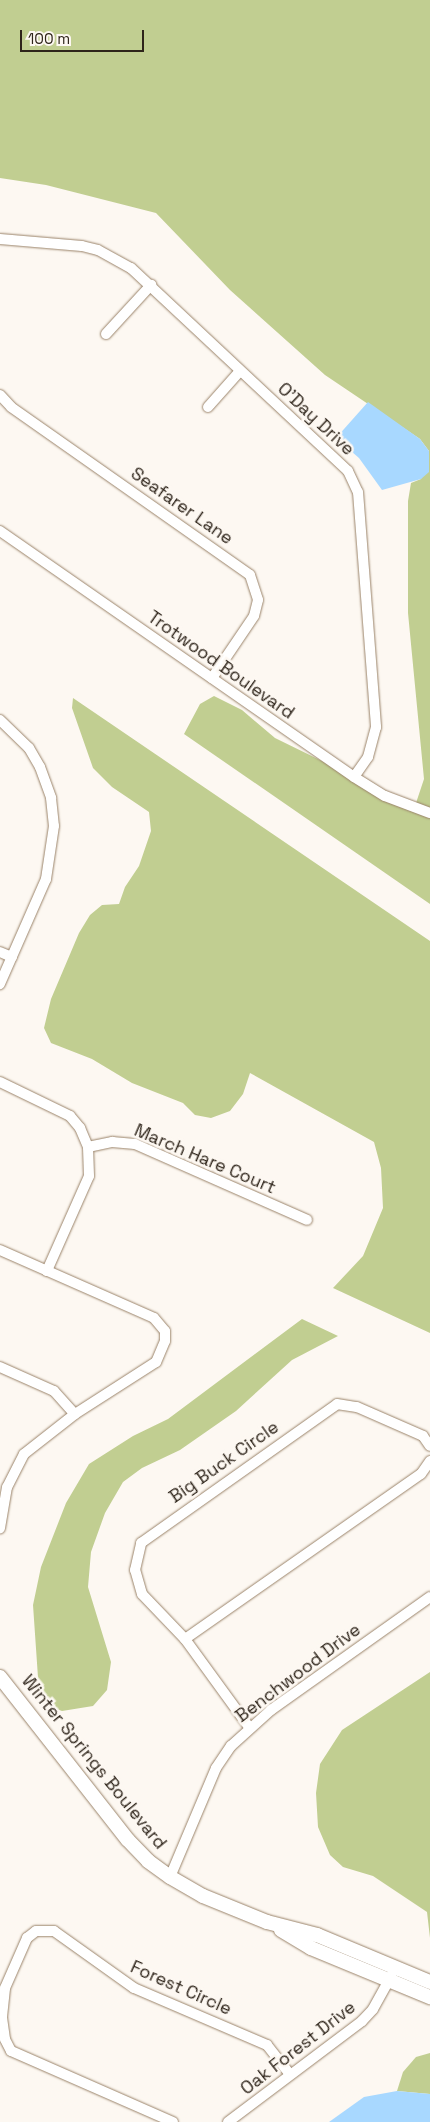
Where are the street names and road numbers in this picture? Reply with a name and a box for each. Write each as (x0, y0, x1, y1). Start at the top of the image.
street label: O'Day Drive (273, 378, 359, 460)
street label: Seafarer Lane (127, 463, 237, 549)
street label: Trotwood Boulevard (144, 606, 298, 724)
street label: March Hare Court (131, 1119, 279, 1199)
street label: Big Buck Circle (165, 1416, 283, 1508)
street label: Benchwood Drive (231, 1619, 365, 1727)
street label: Winter Springs Boulevard (17, 1670, 171, 1854)
street label: Forest Circle (127, 1956, 235, 2020)
street label: Oak Forest Drive (236, 1996, 360, 2100)

